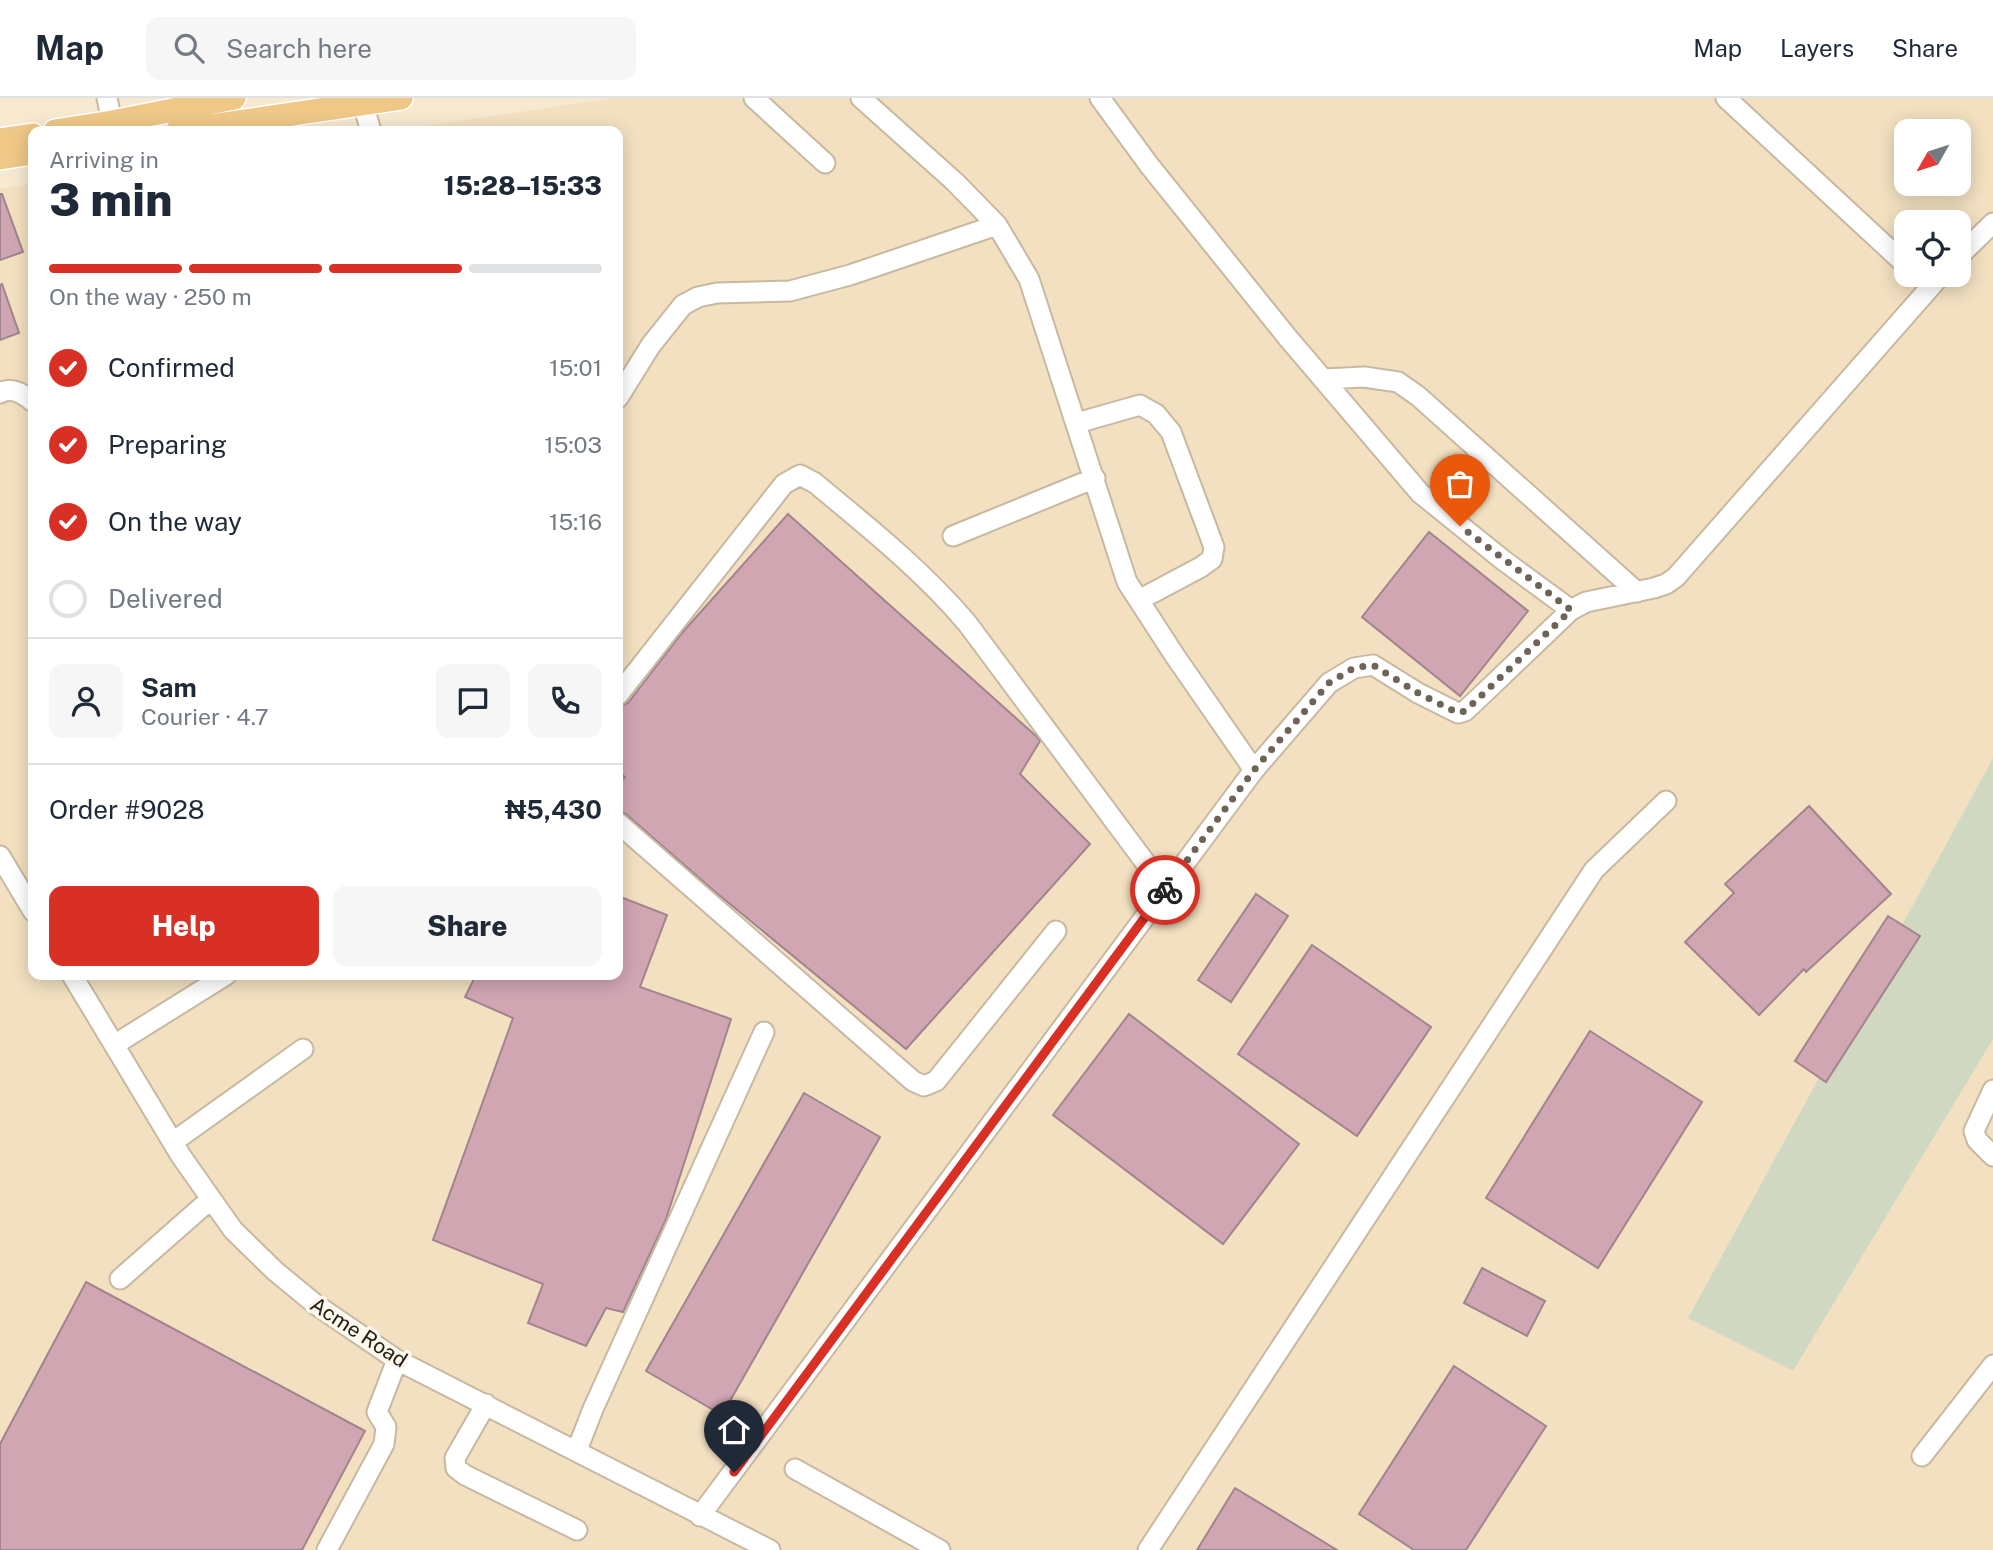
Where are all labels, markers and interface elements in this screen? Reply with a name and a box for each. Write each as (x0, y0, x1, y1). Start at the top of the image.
search box (146, 17, 636, 80)
text: Map (35, 29, 104, 67)
icon: search (170, 29, 208, 67)
text: Search here (226, 33, 372, 64)
text: Map (1693, 34, 1742, 62)
text: Layers (1780, 34, 1854, 62)
text: Share (1892, 34, 1958, 62)
north arrow (1894, 119, 1970, 196)
map controls (1894, 119, 1971, 287)
text: Arriving in (49, 146, 159, 173)
text: 15:28–15:33 (444, 170, 602, 201)
text: 3 min (49, 172, 173, 226)
button: locate (1894, 210, 1971, 287)
text: On the way · 250 m (49, 283, 252, 310)
icon: check (49, 349, 87, 387)
text: Confirmed (108, 352, 235, 383)
text: 15:01 (549, 354, 602, 381)
icon: check (49, 426, 87, 464)
text: Preparing (108, 429, 227, 460)
text: 15:03 (544, 431, 602, 458)
pin (1430, 454, 1490, 526)
icon: bag (1441, 465, 1479, 503)
icon: check (49, 503, 87, 541)
text: On the way (108, 506, 242, 537)
text: 15:16 (549, 508, 602, 535)
text: Delivered (108, 583, 223, 614)
button: person (49, 664, 123, 738)
button: chat (436, 664, 510, 738)
button: phone (528, 664, 602, 738)
text: Sam (141, 672, 197, 703)
text: Courier · 4.7 (141, 703, 269, 730)
text: Order #9028 (49, 794, 205, 825)
text: ₦5,430 (505, 794, 602, 825)
courier (1130, 855, 1200, 925)
icon: bike (1146, 871, 1184, 909)
button: Help (49, 886, 319, 966)
button: Share (333, 886, 602, 966)
street label: Acme Road (306, 1291, 412, 1373)
pin (704, 1400, 764, 1472)
icon: home (715, 1411, 753, 1449)

